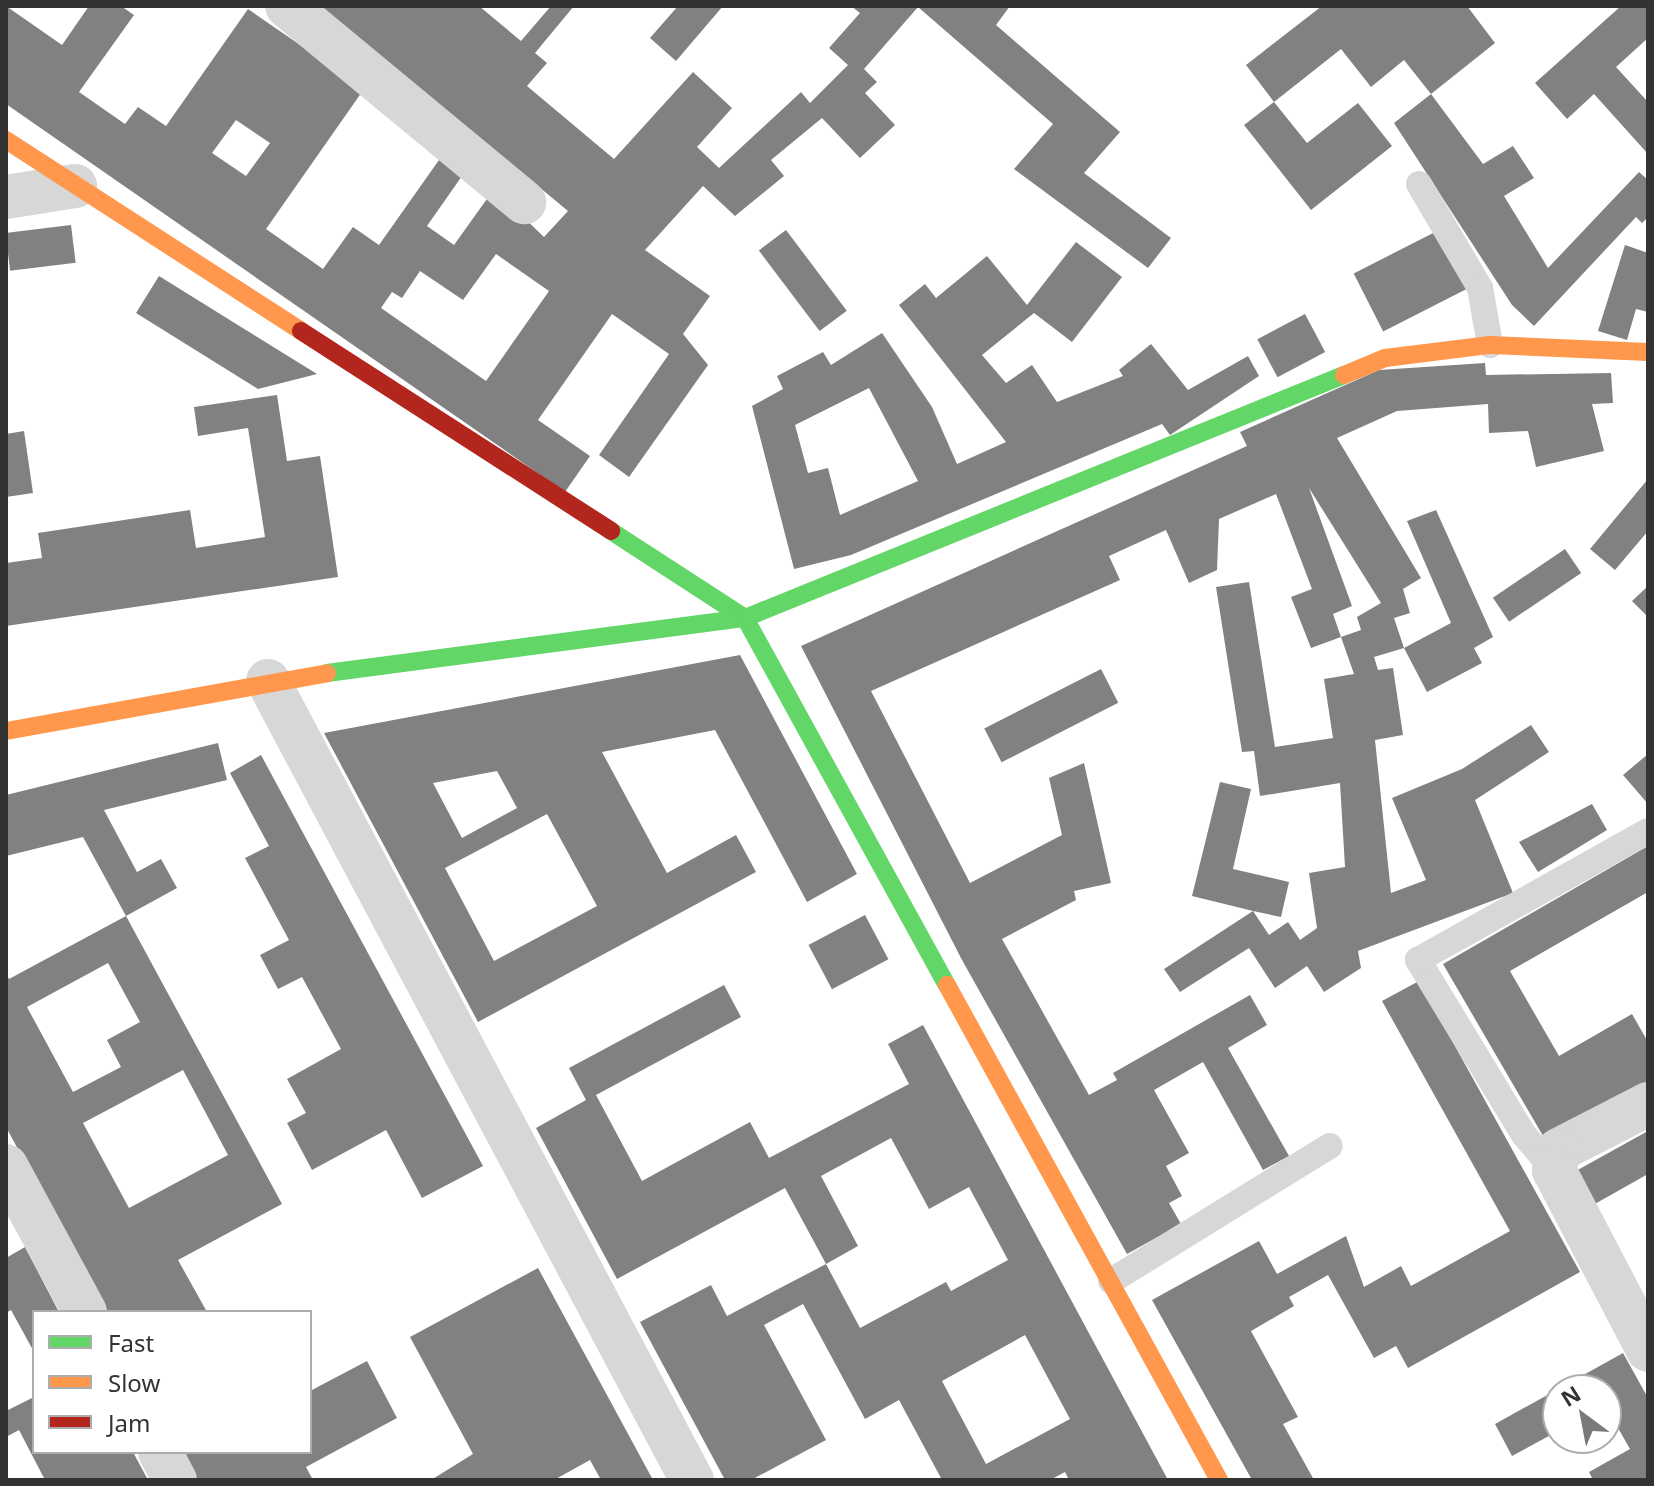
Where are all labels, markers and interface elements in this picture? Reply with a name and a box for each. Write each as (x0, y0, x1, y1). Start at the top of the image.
legend (32, 1310, 312, 1454)
text: Fast (108, 1326, 154, 1359)
text: Slow (108, 1366, 160, 1399)
north arrow (1542, 1374, 1622, 1454)
text: N (1555, 1378, 1586, 1413)
text: Jam (108, 1406, 150, 1439)

